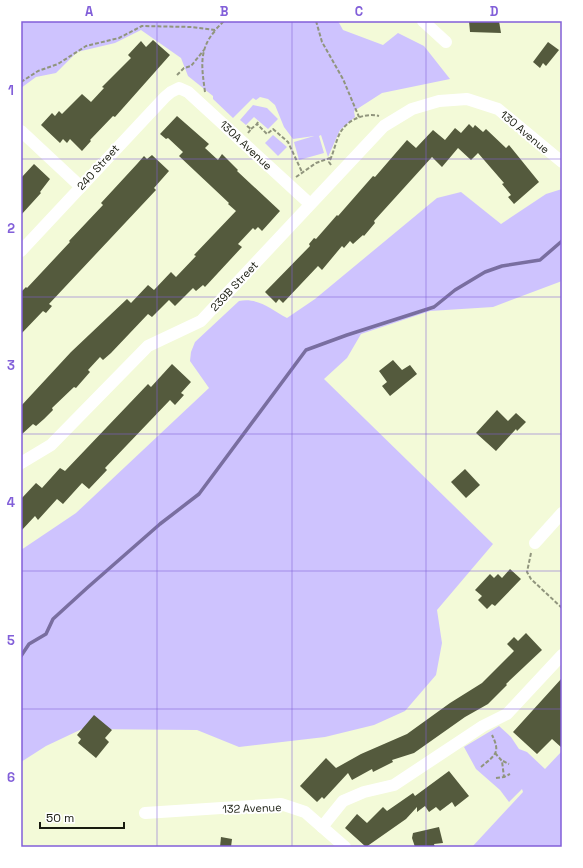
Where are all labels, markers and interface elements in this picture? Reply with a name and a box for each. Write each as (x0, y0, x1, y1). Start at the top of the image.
text: A (85, 3, 94, 20)
text: B (220, 3, 229, 20)
text: C (355, 3, 363, 20)
text: D (490, 3, 499, 20)
text: 1 (8, 82, 14, 99)
street label: 130 Avenue (498, 107, 552, 157)
street label: 130A Avenue (217, 117, 275, 173)
street label: 240 Street (74, 141, 122, 193)
text: 2 (7, 220, 15, 237)
street label: 239B Street (207, 258, 261, 314)
text: 3 (7, 357, 15, 374)
text: 4 (7, 494, 15, 511)
text: 5 (7, 632, 15, 649)
text: 6 (7, 769, 15, 786)
street label: 132 Avenue (222, 800, 282, 816)
scale bar (40, 804, 124, 830)
text: 50 m (46, 810, 74, 826)

